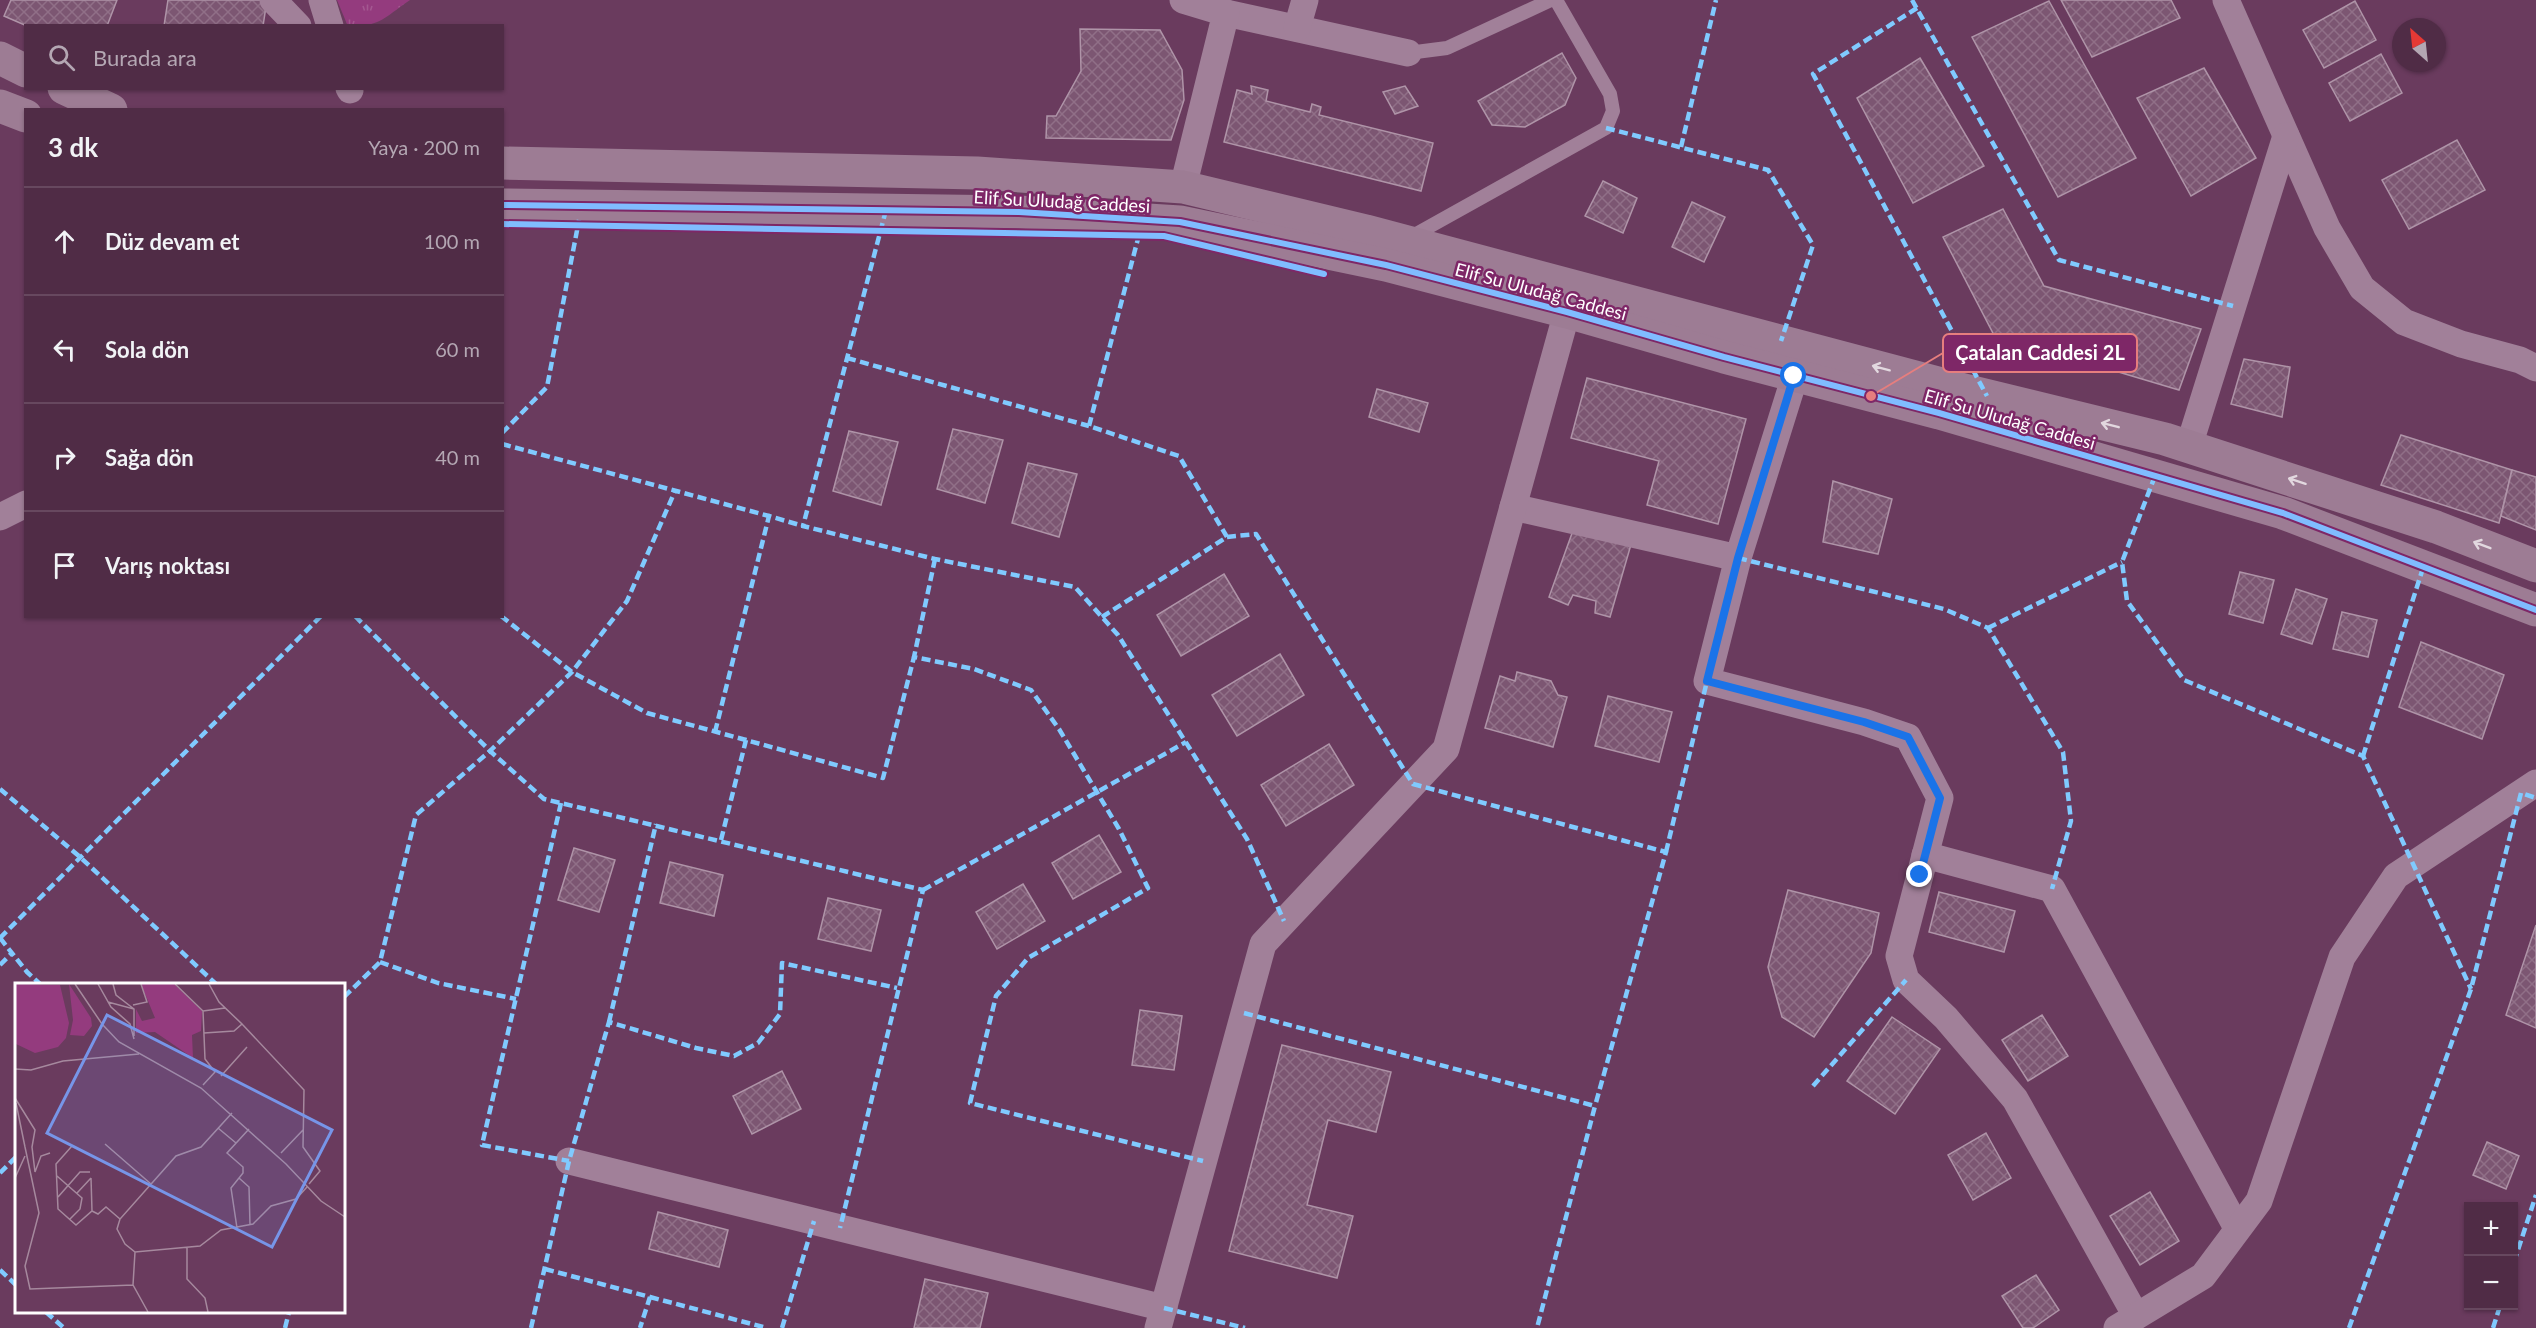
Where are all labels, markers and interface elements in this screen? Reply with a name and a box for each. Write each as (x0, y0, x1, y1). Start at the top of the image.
north arrow (2392, 18, 2446, 72)
search box (24, 24, 504, 90)
icon: search (45, 41, 78, 74)
text: Burada ara (93, 44, 197, 71)
text: 3 dk (48, 131, 98, 163)
text: Yaya · 200 m (368, 135, 480, 159)
street label: Elif Su Uludağ Caddesi (973, 185, 1151, 217)
icon: ahead (48, 225, 81, 258)
text: Düz devam et (105, 228, 240, 255)
text: 100 m (424, 229, 480, 253)
street label: Elif Su Uludağ Caddesi (1453, 257, 1629, 325)
icon: left (48, 333, 81, 366)
callout: Çatalan Caddesi 2L (1943, 334, 2137, 372)
text: Sola dön (105, 336, 189, 363)
text: 60 m (435, 337, 480, 361)
text: Çatalan Caddesi 2L (1955, 340, 2125, 364)
one-way arrow (1872, 361, 1891, 373)
route start (1780, 362, 1806, 388)
street label: Elif Su Uludağ Caddesi (1922, 384, 2098, 454)
one-way arrow (2101, 419, 2120, 431)
icon: right (48, 441, 81, 474)
text: Sağa dön (105, 444, 194, 471)
text: 40 m (435, 445, 480, 469)
one-way arrow (2288, 475, 2307, 486)
one-way arrow (2473, 539, 2491, 550)
icon: arrive (48, 549, 81, 582)
text: Varış noktası (105, 552, 230, 579)
route end (1906, 861, 1932, 887)
inset map (15, 983, 345, 1313)
map controls (2464, 1202, 2518, 1310)
button: + (2464, 1202, 2518, 1256)
button: − (2464, 1256, 2518, 1310)

